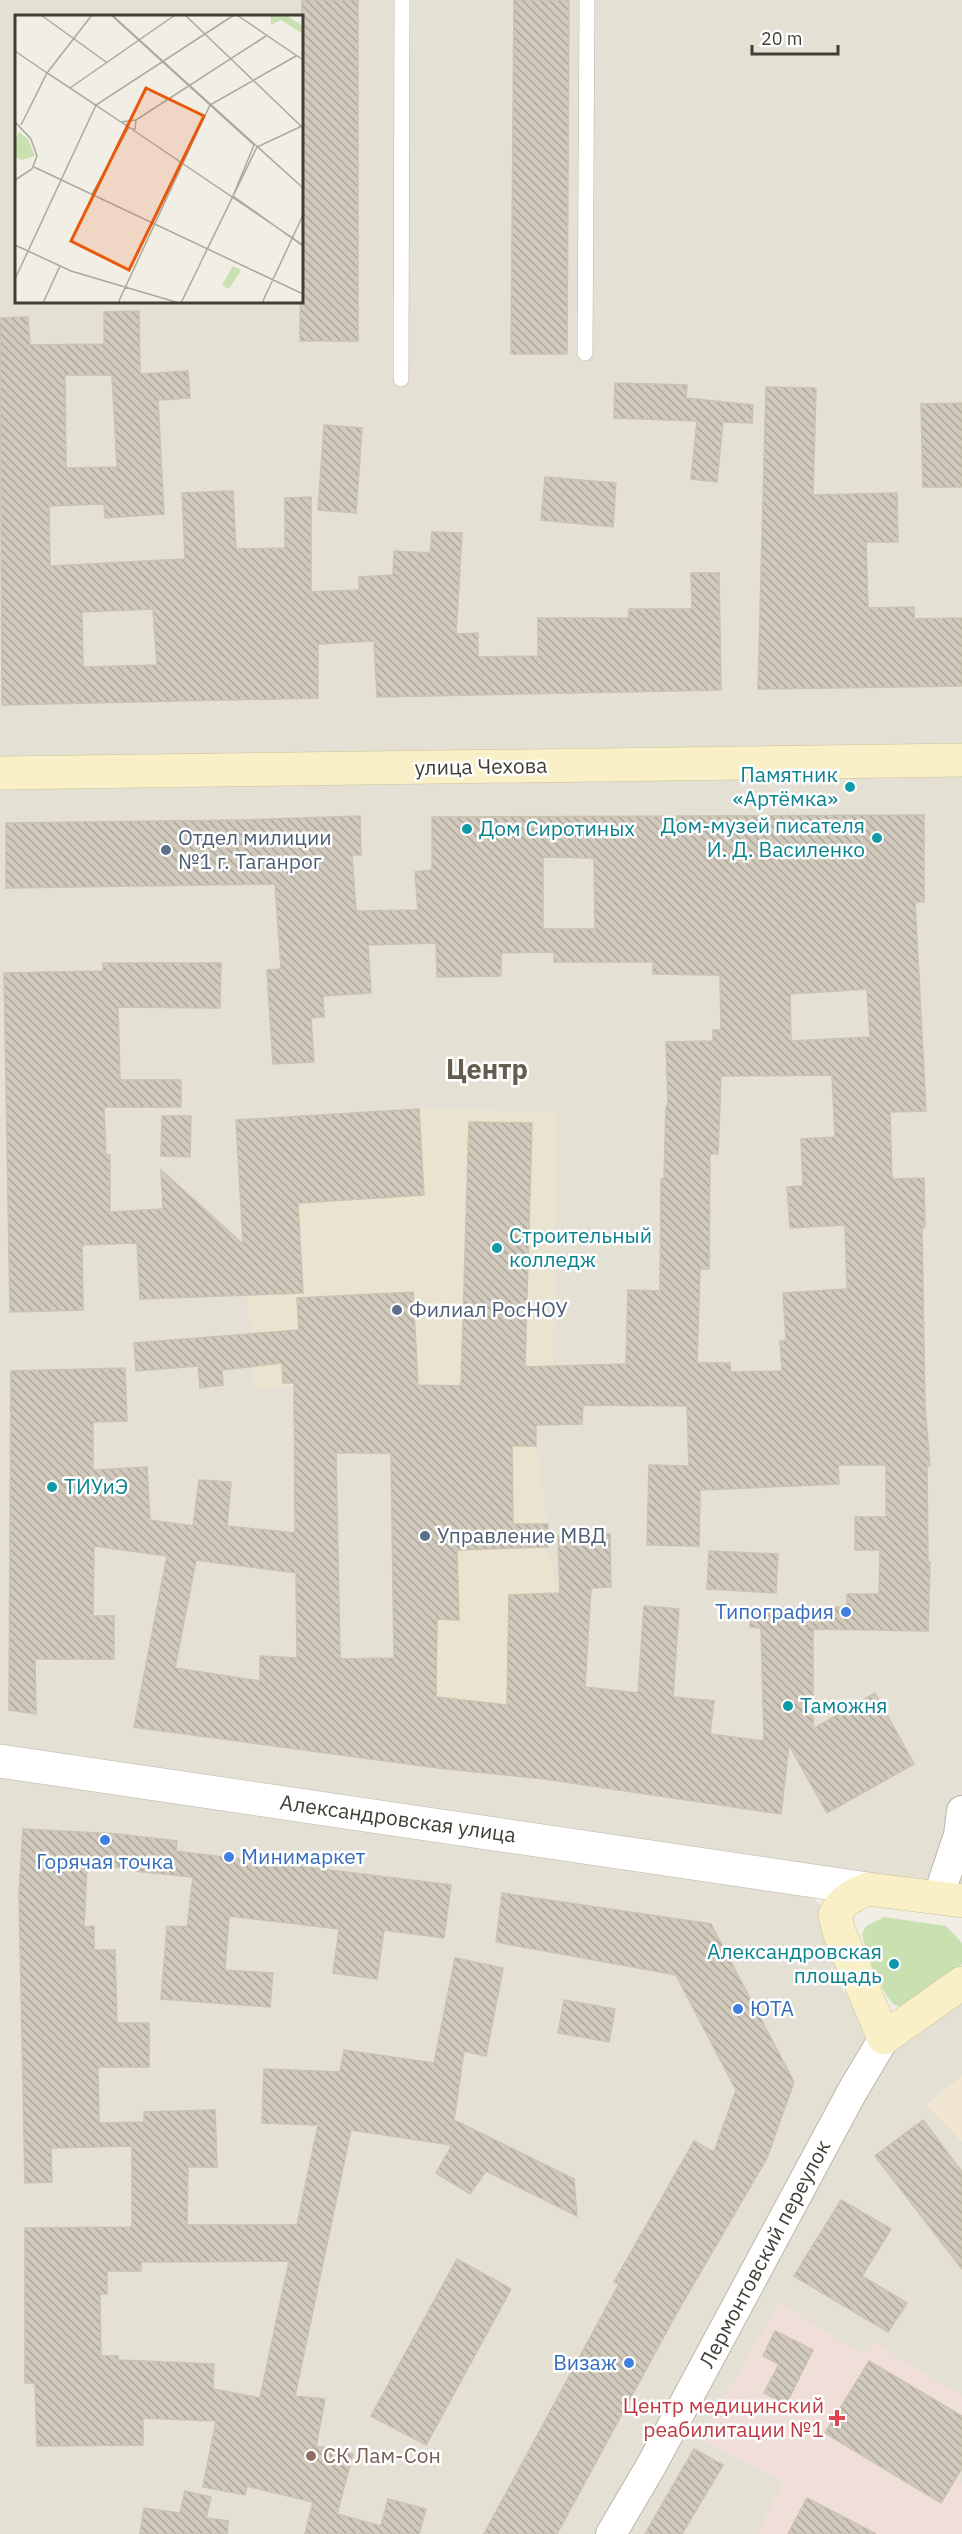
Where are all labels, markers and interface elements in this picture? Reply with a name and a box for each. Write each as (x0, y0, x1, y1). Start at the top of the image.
inset map (15, 15, 303, 303)
scale bar (752, 18, 838, 56)
text: 20 m (761, 27, 803, 50)
street label: улица Чехова (414, 751, 548, 781)
place label: Памятник «Артёмка» (733, 760, 838, 812)
marker: Памятник «Артёмка» (843, 780, 857, 794)
place label: Дом-музей писателя И. Д. Василенко (661, 811, 865, 863)
place label: Дом Сиротиных (479, 814, 635, 842)
marker: Дом Сиротиных (460, 822, 474, 836)
place label: Отдел милиции №1 г. Таганрог (178, 823, 332, 875)
marker: Дом-музей писателя И. Д. Василенко (870, 831, 884, 845)
marker: Отдел милиции №1 г. Таганрог (159, 843, 173, 857)
district label: Центр (446, 1051, 528, 1086)
place label: Строительный колледж (509, 1221, 652, 1273)
marker: Строительный колледж (490, 1241, 504, 1255)
place label: Филиал РосНОУ (409, 1295, 568, 1323)
marker: Филиал РосНОУ (390, 1303, 404, 1317)
place label: ТИУиЭ (64, 1472, 128, 1500)
marker: ТИУиЭ (45, 1480, 59, 1494)
place label: Управление МВД (437, 1521, 606, 1549)
marker: Управление МВД (418, 1529, 432, 1543)
place label: Типография (715, 1597, 834, 1625)
marker: Типография (839, 1605, 853, 1619)
place label: Таможня (800, 1691, 888, 1719)
marker: Таможня (781, 1699, 795, 1713)
street label: Александровская улица (278, 1788, 518, 1848)
marker: Горячая точка (98, 1833, 112, 1847)
place label: Минимаркет (241, 1842, 366, 1870)
place label: Горячая точка (36, 1847, 174, 1875)
marker: Минимаркет (222, 1850, 236, 1864)
place label: Александровская площадь (707, 1937, 882, 1989)
marker: Александровская площадь (887, 1957, 901, 1971)
place label: ЮТА (750, 1994, 794, 2022)
marker: ЮТА (731, 2002, 745, 2016)
street label: Лермонтовский переулок (692, 2135, 836, 2372)
place label: Визаж (553, 2348, 617, 2376)
marker: Визаж (622, 2356, 636, 2370)
place label: Центр медицинский реабилитации №1 (623, 2391, 824, 2443)
marker: Центр медицинский реабилитации №1 (828, 2409, 846, 2427)
place label: СК Лам-Сон (323, 2441, 441, 2469)
marker: СК Лам-Сон (304, 2449, 318, 2463)

